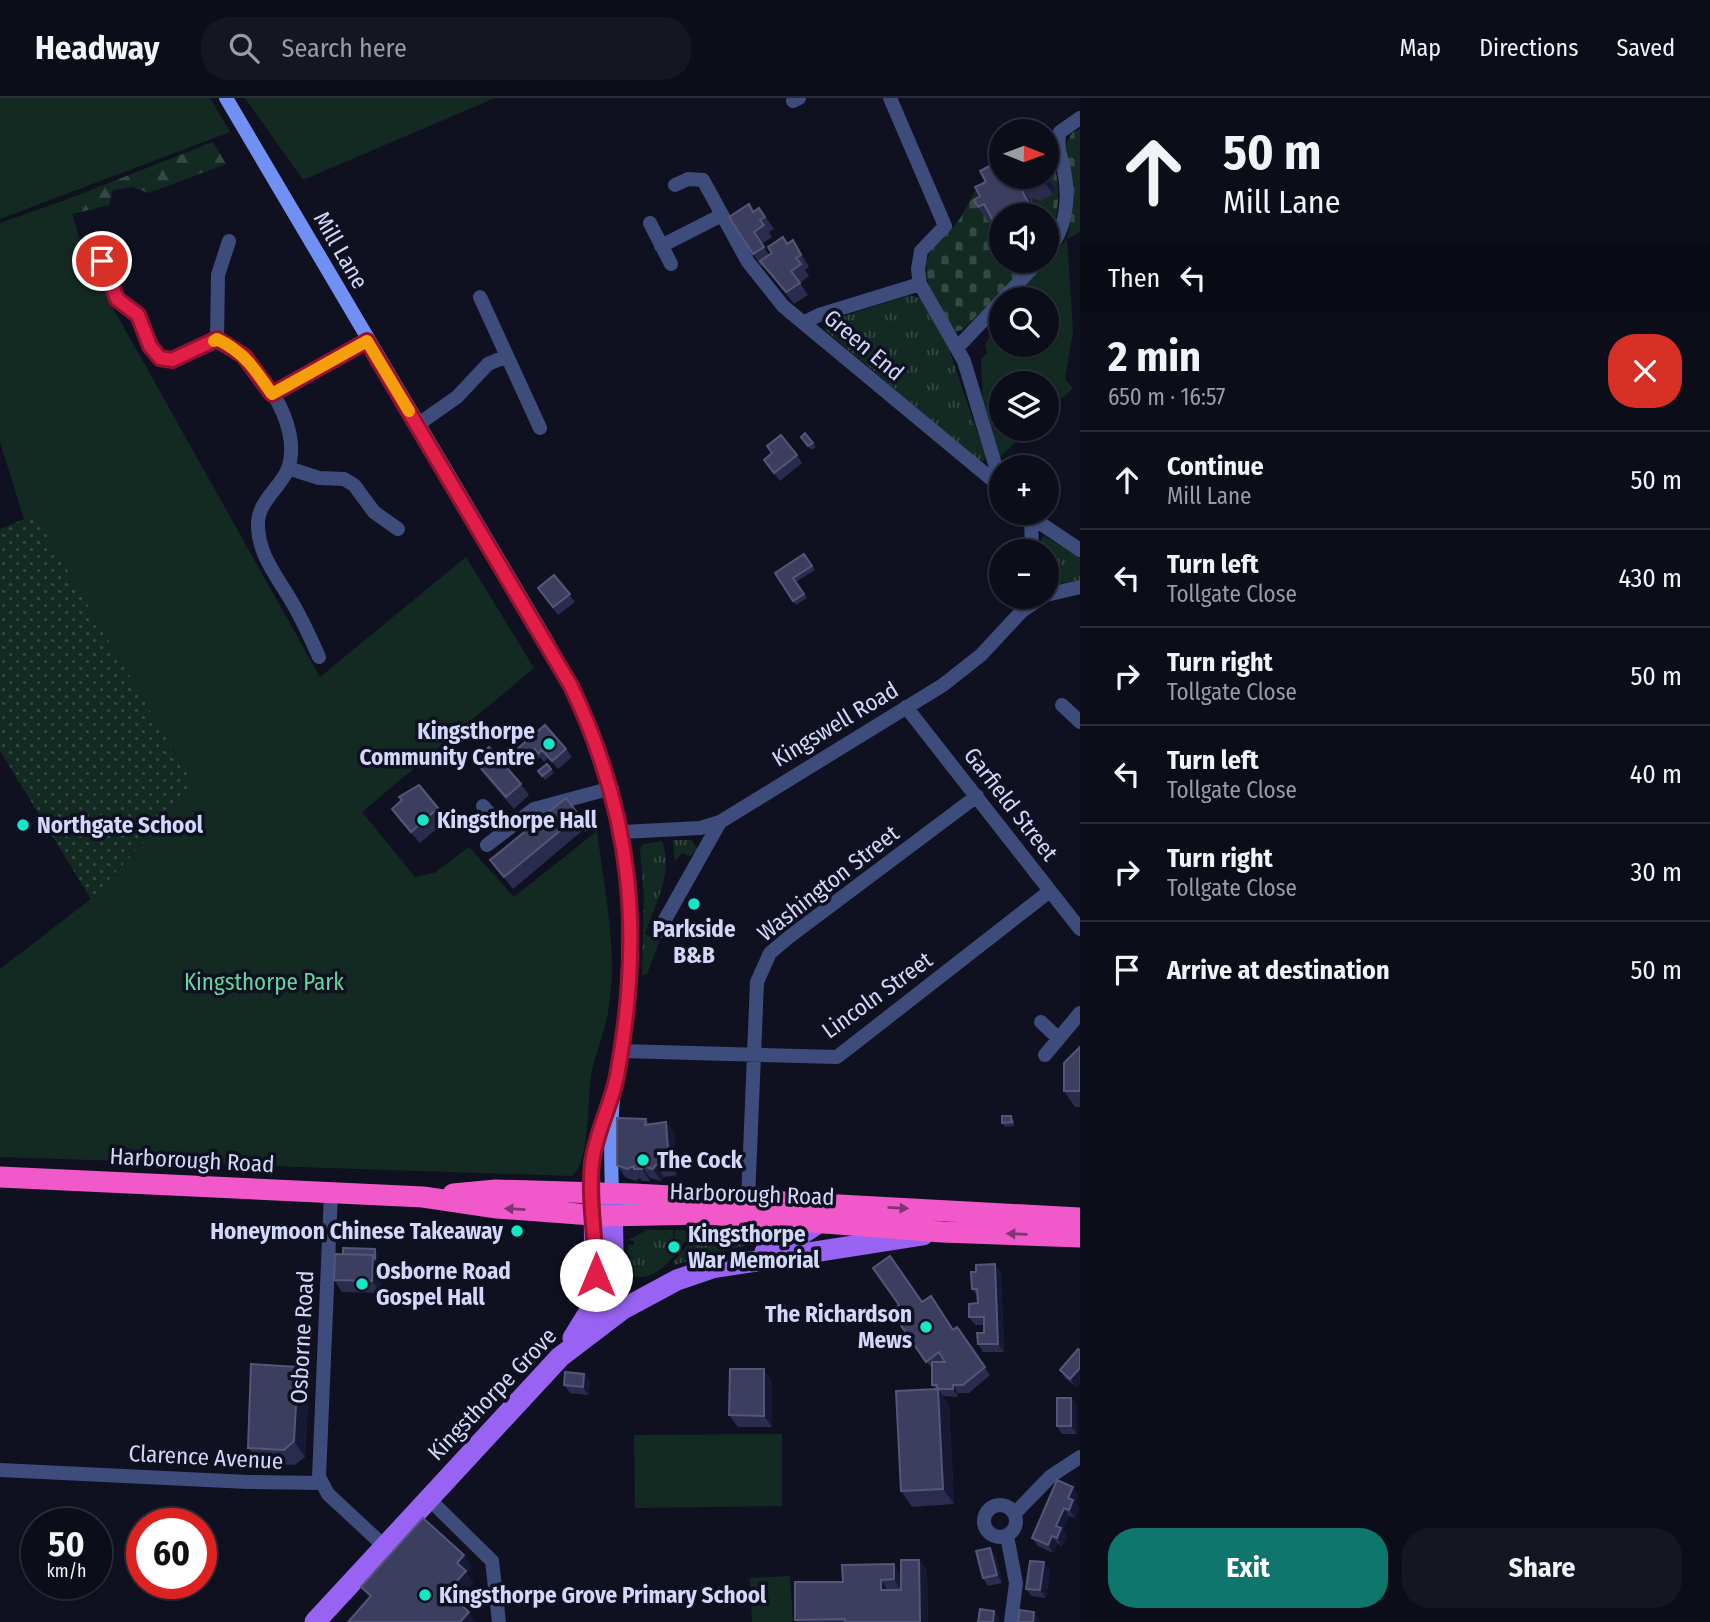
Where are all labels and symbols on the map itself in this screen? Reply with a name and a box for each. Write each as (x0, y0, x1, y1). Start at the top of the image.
north arrow (989, 119, 1059, 189)
street label: Mill Lane (308, 206, 374, 294)
pin (72, 231, 132, 291)
street label: Green End (818, 303, 910, 387)
street label: Kingswell Road (767, 675, 903, 773)
place label: Kingsthorpe Community Centre (359, 717, 535, 771)
marker: Kingsthorpe Community Centre (541, 736, 557, 752)
street label: Garfield Street (958, 742, 1064, 867)
place label: Kingsthorpe Hall (437, 806, 598, 834)
place label: Northgate School (37, 811, 204, 839)
marker: Kingsthorpe Hall (415, 812, 431, 828)
marker: Northgate School (15, 817, 31, 833)
street label: Washington Street (752, 819, 905, 947)
marker: Parkside B&B (686, 896, 702, 912)
place label: Parkside B&B (652, 915, 736, 969)
street label: Lincoln Street (816, 945, 938, 1044)
park label: Kingsthorpe Park (184, 968, 344, 996)
street label: Harborough Road (109, 1142, 275, 1178)
place label: The Cock (657, 1146, 743, 1174)
marker: The Cock (635, 1152, 651, 1168)
street label: Harborough Road (669, 1177, 835, 1211)
one-way arrow (887, 1203, 909, 1214)
one-way arrow (504, 1204, 526, 1215)
place label: Honeymoon Chinese Takeaway (210, 1217, 504, 1245)
place label: Kingsthorpe War Memorial (688, 1220, 820, 1274)
marker: Honeymoon Chinese Takeaway (509, 1223, 525, 1239)
one-way arrow (1006, 1229, 1028, 1240)
position arrow (559, 1238, 633, 1312)
marker: Kingsthorpe War Memorial (666, 1239, 682, 1255)
place label: Osborne Road Gospel Hall (376, 1257, 511, 1311)
street label: Osborne Road (285, 1270, 319, 1404)
marker: Osborne Road Gospel Hall (354, 1276, 370, 1292)
place label: The Richardson Mews (765, 1300, 912, 1354)
marker: The Richardson Mews (918, 1319, 934, 1335)
street label: Kingsthorpe Grove (422, 1322, 562, 1466)
street label: Clarence Avenue (128, 1439, 284, 1475)
speed limit sign: 60 (126, 1508, 217, 1599)
place label: Kingsthorpe Grove Primary School (439, 1581, 767, 1609)
marker: Kingsthorpe Grove Primary School (417, 1587, 433, 1603)

